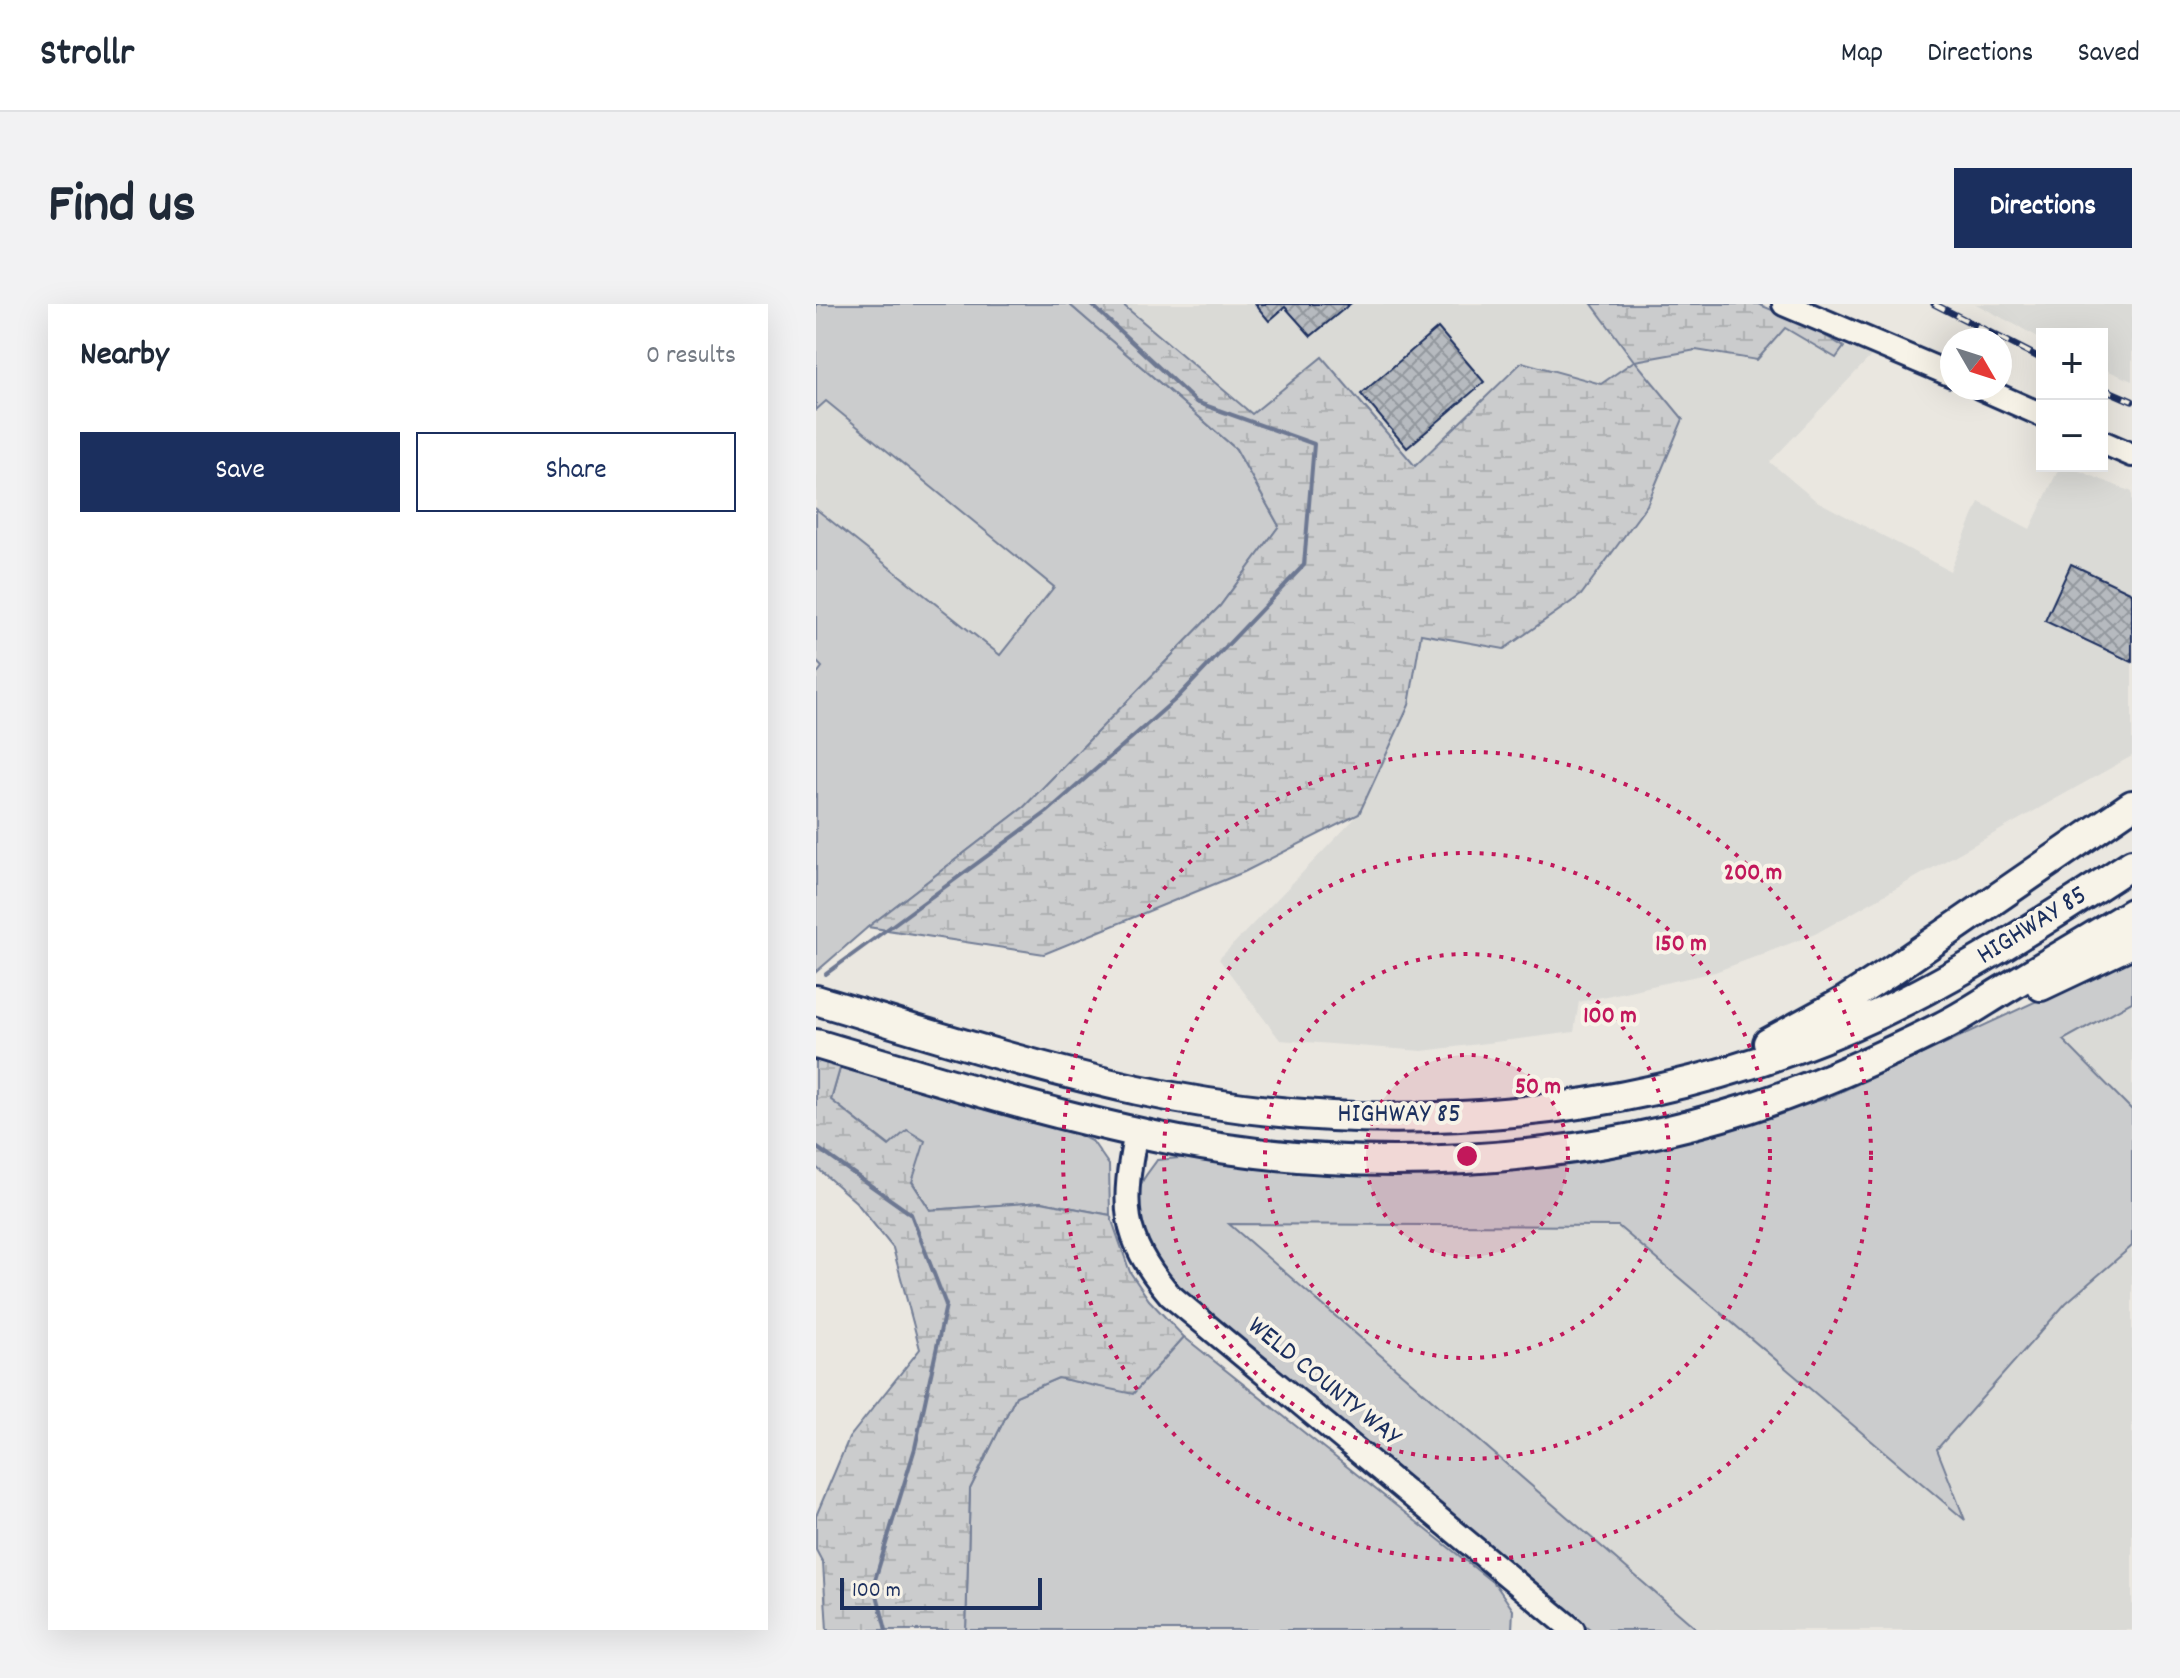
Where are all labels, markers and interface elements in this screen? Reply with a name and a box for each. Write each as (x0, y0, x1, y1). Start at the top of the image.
text: Strollr (40, 28, 134, 83)
text: Map (1841, 35, 1883, 75)
text: Directions (1927, 35, 2033, 75)
text: Saved (2077, 35, 2140, 75)
text: Find us (48, 168, 196, 248)
button: Directions (1954, 168, 2132, 248)
north arrow (1940, 328, 2012, 400)
map controls (2036, 328, 2108, 472)
button: + (2036, 328, 2108, 400)
text: Nearby (80, 332, 169, 381)
text: 0 results (646, 338, 736, 375)
button: − (2036, 400, 2108, 472)
button: Save (80, 432, 400, 512)
button: Share (416, 432, 736, 512)
text: 200 m (1724, 857, 1782, 891)
street label: HIGHWAY 85 (1970, 877, 2096, 977)
text: 150 m (1655, 928, 1707, 962)
text: 100 m (1583, 1000, 1637, 1034)
text: 50 m (1515, 1071, 1561, 1105)
street label: HIGHWAY 85 (1337, 1096, 1461, 1136)
centre of rings (1453, 1142, 1481, 1170)
street label: WELD COUNTY WAY (1237, 1308, 1409, 1458)
scale bar (840, 1574, 1042, 1610)
text: 100 m (852, 1576, 901, 1607)

